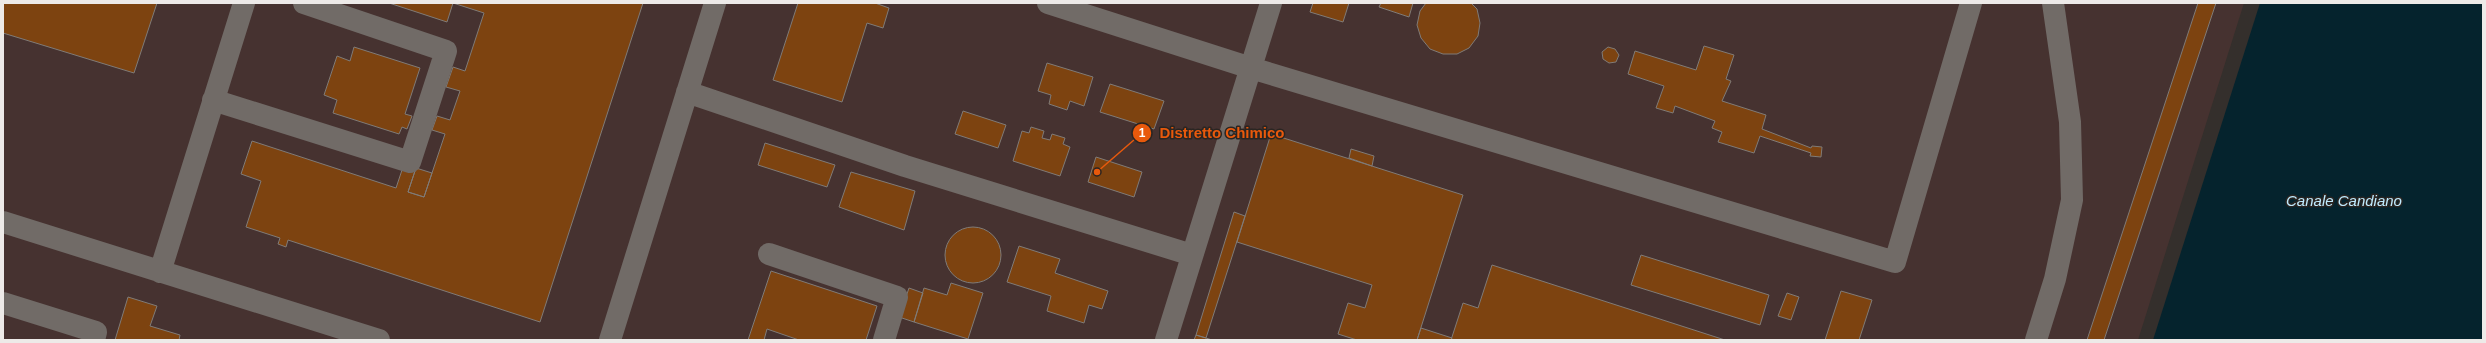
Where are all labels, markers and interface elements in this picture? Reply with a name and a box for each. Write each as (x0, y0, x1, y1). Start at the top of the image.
callout: Distretto Chimico (1132, 119, 1293, 146)
text: Distretto Chimico (1159, 124, 1285, 141)
text: 1 (1139, 126, 1146, 140)
water label: Canale Candiano (2286, 192, 2402, 209)

